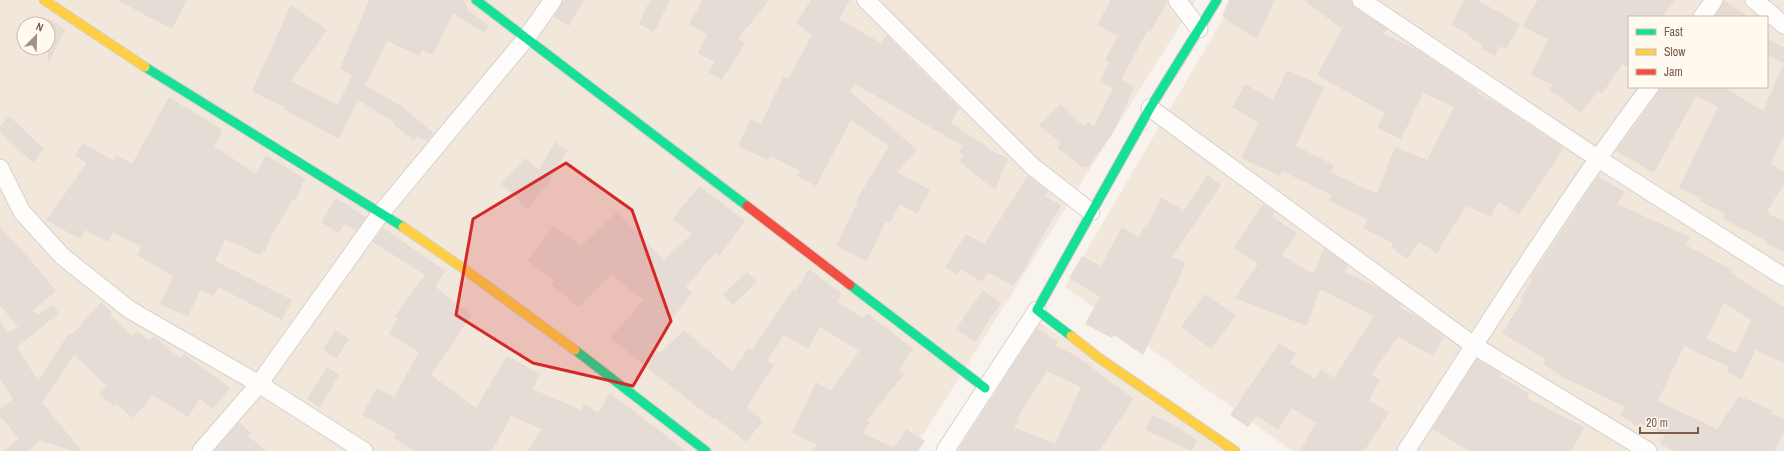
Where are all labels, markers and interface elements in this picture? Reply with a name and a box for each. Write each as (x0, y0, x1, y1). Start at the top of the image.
north arrow (16, 16, 56, 56)
legend (1628, 16, 1768, 88)
text: N (34, 19, 46, 35)
text: Fast (1664, 24, 1683, 40)
text: Slow (1664, 44, 1686, 60)
text: Jam (1664, 64, 1683, 80)
scale bar (1640, 409, 1698, 435)
text: 20 m (1646, 415, 1668, 431)

